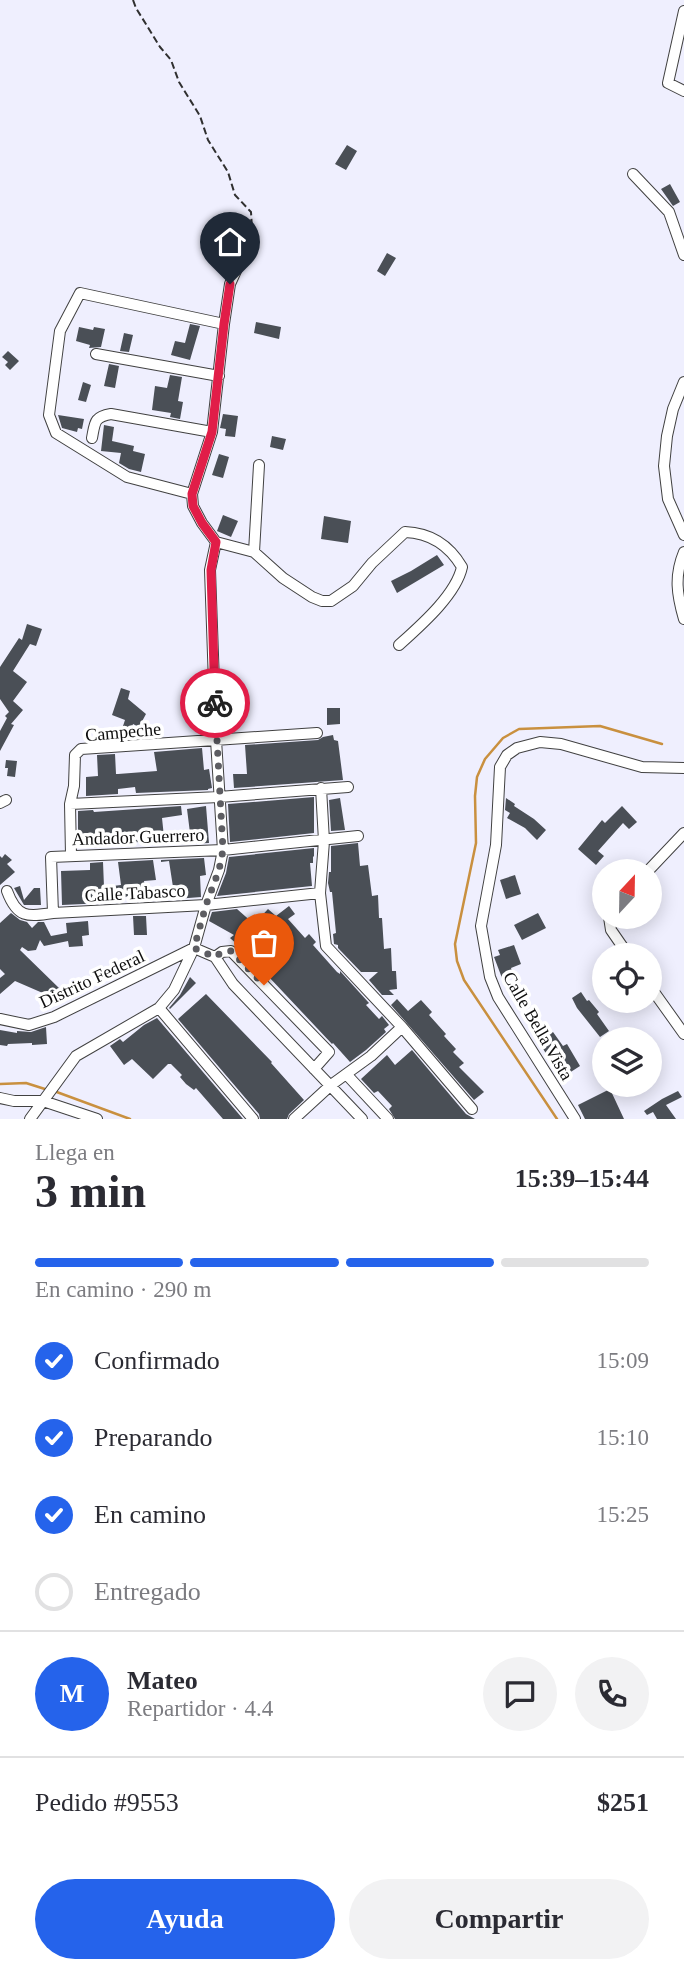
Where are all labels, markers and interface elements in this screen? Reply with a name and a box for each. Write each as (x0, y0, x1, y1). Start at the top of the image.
pin (200, 212, 260, 284)
icon: home (211, 223, 249, 261)
courier (180, 668, 250, 738)
icon: bike (196, 684, 234, 722)
street label: Campeche (84, 719, 162, 745)
street label: Andador Guerrero (71, 825, 205, 849)
north arrow (592, 859, 662, 929)
map controls (592, 859, 662, 1097)
street label: Calle Tabasco (84, 880, 186, 906)
pin (234, 913, 294, 985)
icon: bag (245, 924, 283, 962)
button: locate (592, 943, 662, 1013)
street label: Distrito Federal (36, 946, 148, 1012)
street label: Calle Bella Vista (499, 968, 577, 1084)
button: layers (592, 1027, 662, 1097)
text: Llega en (35, 1140, 115, 1165)
text: 15:39–15:44 (515, 1164, 649, 1193)
text: 3 min (35, 1166, 146, 1217)
text: En camino · 290 m (35, 1277, 211, 1302)
icon: check (35, 1342, 73, 1380)
text: Confirmado (94, 1346, 220, 1375)
text: 15:09 (597, 1348, 649, 1373)
icon: check (35, 1419, 73, 1457)
text: Preparando (94, 1423, 212, 1452)
text: 15:10 (597, 1425, 649, 1450)
icon: check (35, 1496, 73, 1534)
text: En camino (94, 1500, 206, 1529)
text: 15:25 (597, 1502, 649, 1527)
text: Entregado (94, 1577, 201, 1606)
button: chat (483, 1657, 557, 1731)
button: phone (575, 1657, 649, 1731)
text: Mateo (127, 1666, 198, 1695)
text: M (60, 1679, 84, 1708)
text: Repartidor · 4.4 (127, 1696, 273, 1721)
text: Pedido #9553 (35, 1788, 179, 1817)
text: $251 (597, 1788, 649, 1817)
button: Ayuda (35, 1879, 335, 1959)
button: Compartir (349, 1879, 649, 1959)

